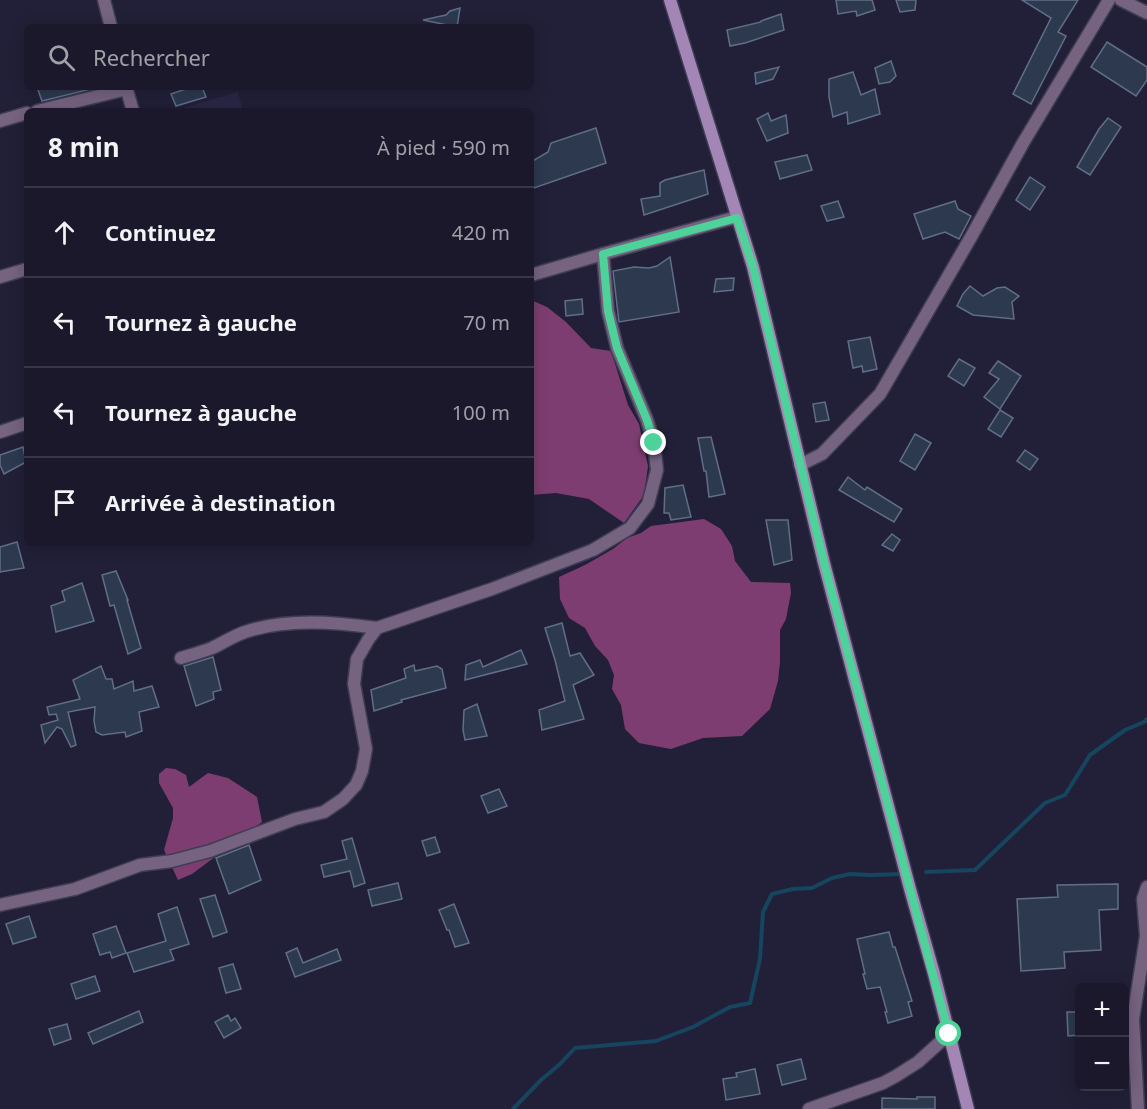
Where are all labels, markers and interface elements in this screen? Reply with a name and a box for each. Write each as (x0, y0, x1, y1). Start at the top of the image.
search box (24, 24, 534, 90)
icon: search (45, 41, 78, 74)
text: Rechercher (93, 42, 210, 72)
text: 8 min (48, 129, 120, 165)
text: À pied · 590 m (377, 134, 510, 161)
icon: ahead (48, 216, 81, 249)
text: Continuez (105, 217, 216, 247)
text: 420 m (452, 219, 510, 246)
icon: left (48, 306, 81, 339)
text: Tournez à gauche (105, 307, 297, 337)
text: 70 m (463, 309, 510, 336)
icon: left (48, 396, 81, 429)
text: Tournez à gauche (105, 397, 297, 427)
text: 100 m (452, 399, 510, 426)
route end (640, 429, 666, 455)
icon: arrive (48, 486, 81, 519)
text: Arrivée à destination (105, 487, 336, 517)
map controls (1075, 983, 1129, 1091)
button: + (1075, 983, 1129, 1037)
route start (935, 1020, 961, 1046)
button: − (1075, 1037, 1129, 1091)

